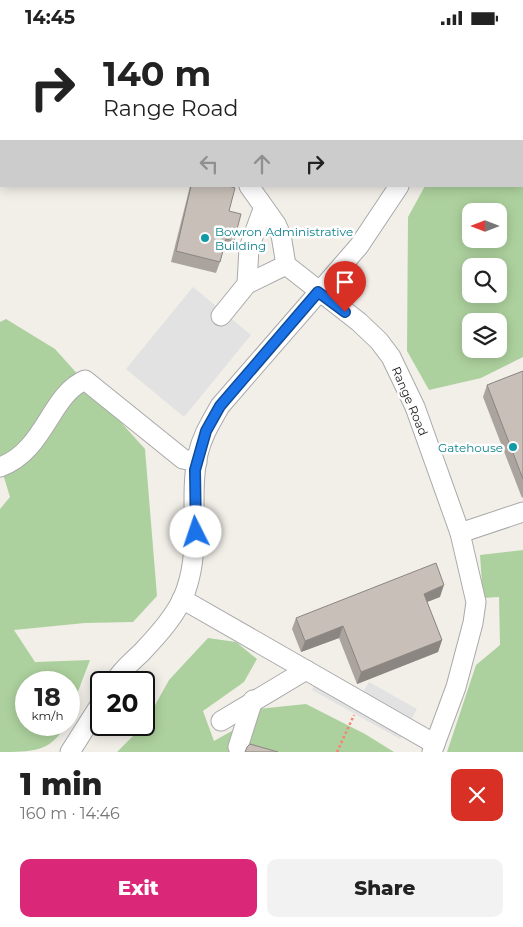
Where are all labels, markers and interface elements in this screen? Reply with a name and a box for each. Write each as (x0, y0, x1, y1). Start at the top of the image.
text: 14:45 (25, 6, 75, 29)
text: 140 m (103, 52, 211, 95)
icon: right (20, 55, 85, 120)
text: Range Road (103, 95, 238, 122)
icon: left (195, 150, 223, 178)
icon: ahead (248, 150, 276, 178)
icon: right (301, 150, 329, 178)
north arrow (462, 203, 508, 247)
map controls (462, 203, 507, 358)
place label: Bowron Administrative Building (215, 224, 353, 253)
marker: Bowron Administrative Building (199, 232, 211, 244)
button: search (462, 258, 507, 303)
pin (324, 261, 366, 312)
icon: arrive (331, 268, 359, 296)
button: layers (462, 313, 507, 358)
street label: Range Road (389, 364, 431, 438)
place label: Gatehouse (438, 440, 503, 455)
marker: Gatehouse (507, 441, 519, 453)
position arrow (169, 505, 221, 557)
speed limit sign: 20 (90, 671, 155, 736)
text: 18 (34, 682, 61, 712)
text: km/h (31, 708, 64, 723)
text: 1 min (20, 766, 103, 803)
button: close (451, 769, 503, 821)
text: 160 m · 14:46 (20, 804, 120, 823)
button: Exit (20, 859, 257, 917)
button: Share (267, 859, 503, 917)

